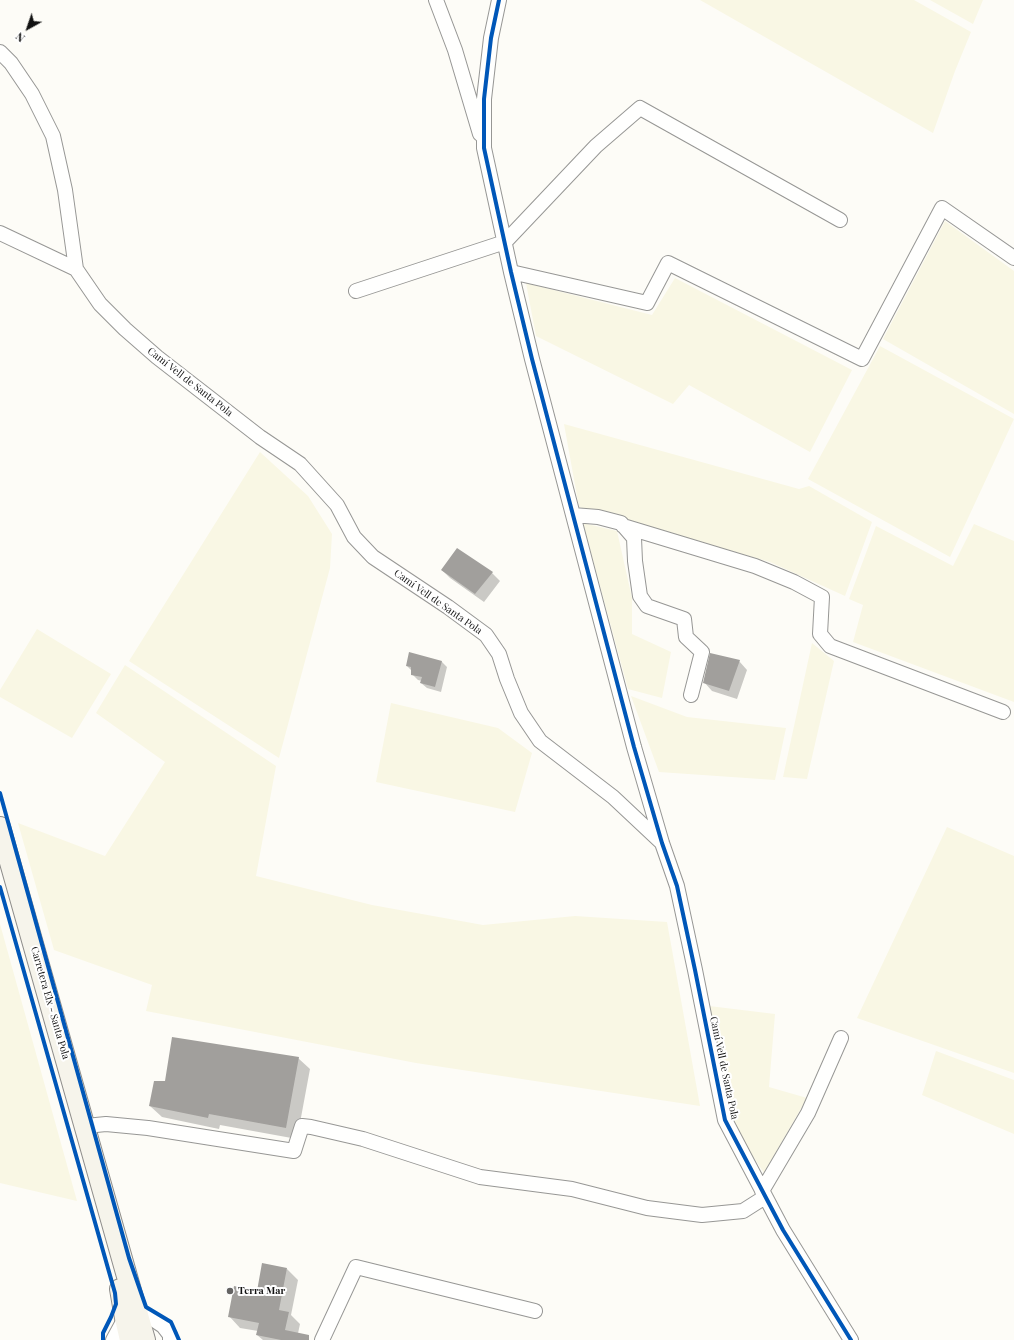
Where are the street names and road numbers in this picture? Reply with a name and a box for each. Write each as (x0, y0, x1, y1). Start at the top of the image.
street label: Camí Vell de Santa Pola (145, 345, 235, 419)
street label: Camí Vell de Santa Pola (392, 567, 484, 637)
street label: Carretera Elx - Santa Pola (28, 945, 72, 1061)
street label: Camí Vell de Santa Pola (707, 1015, 741, 1121)

